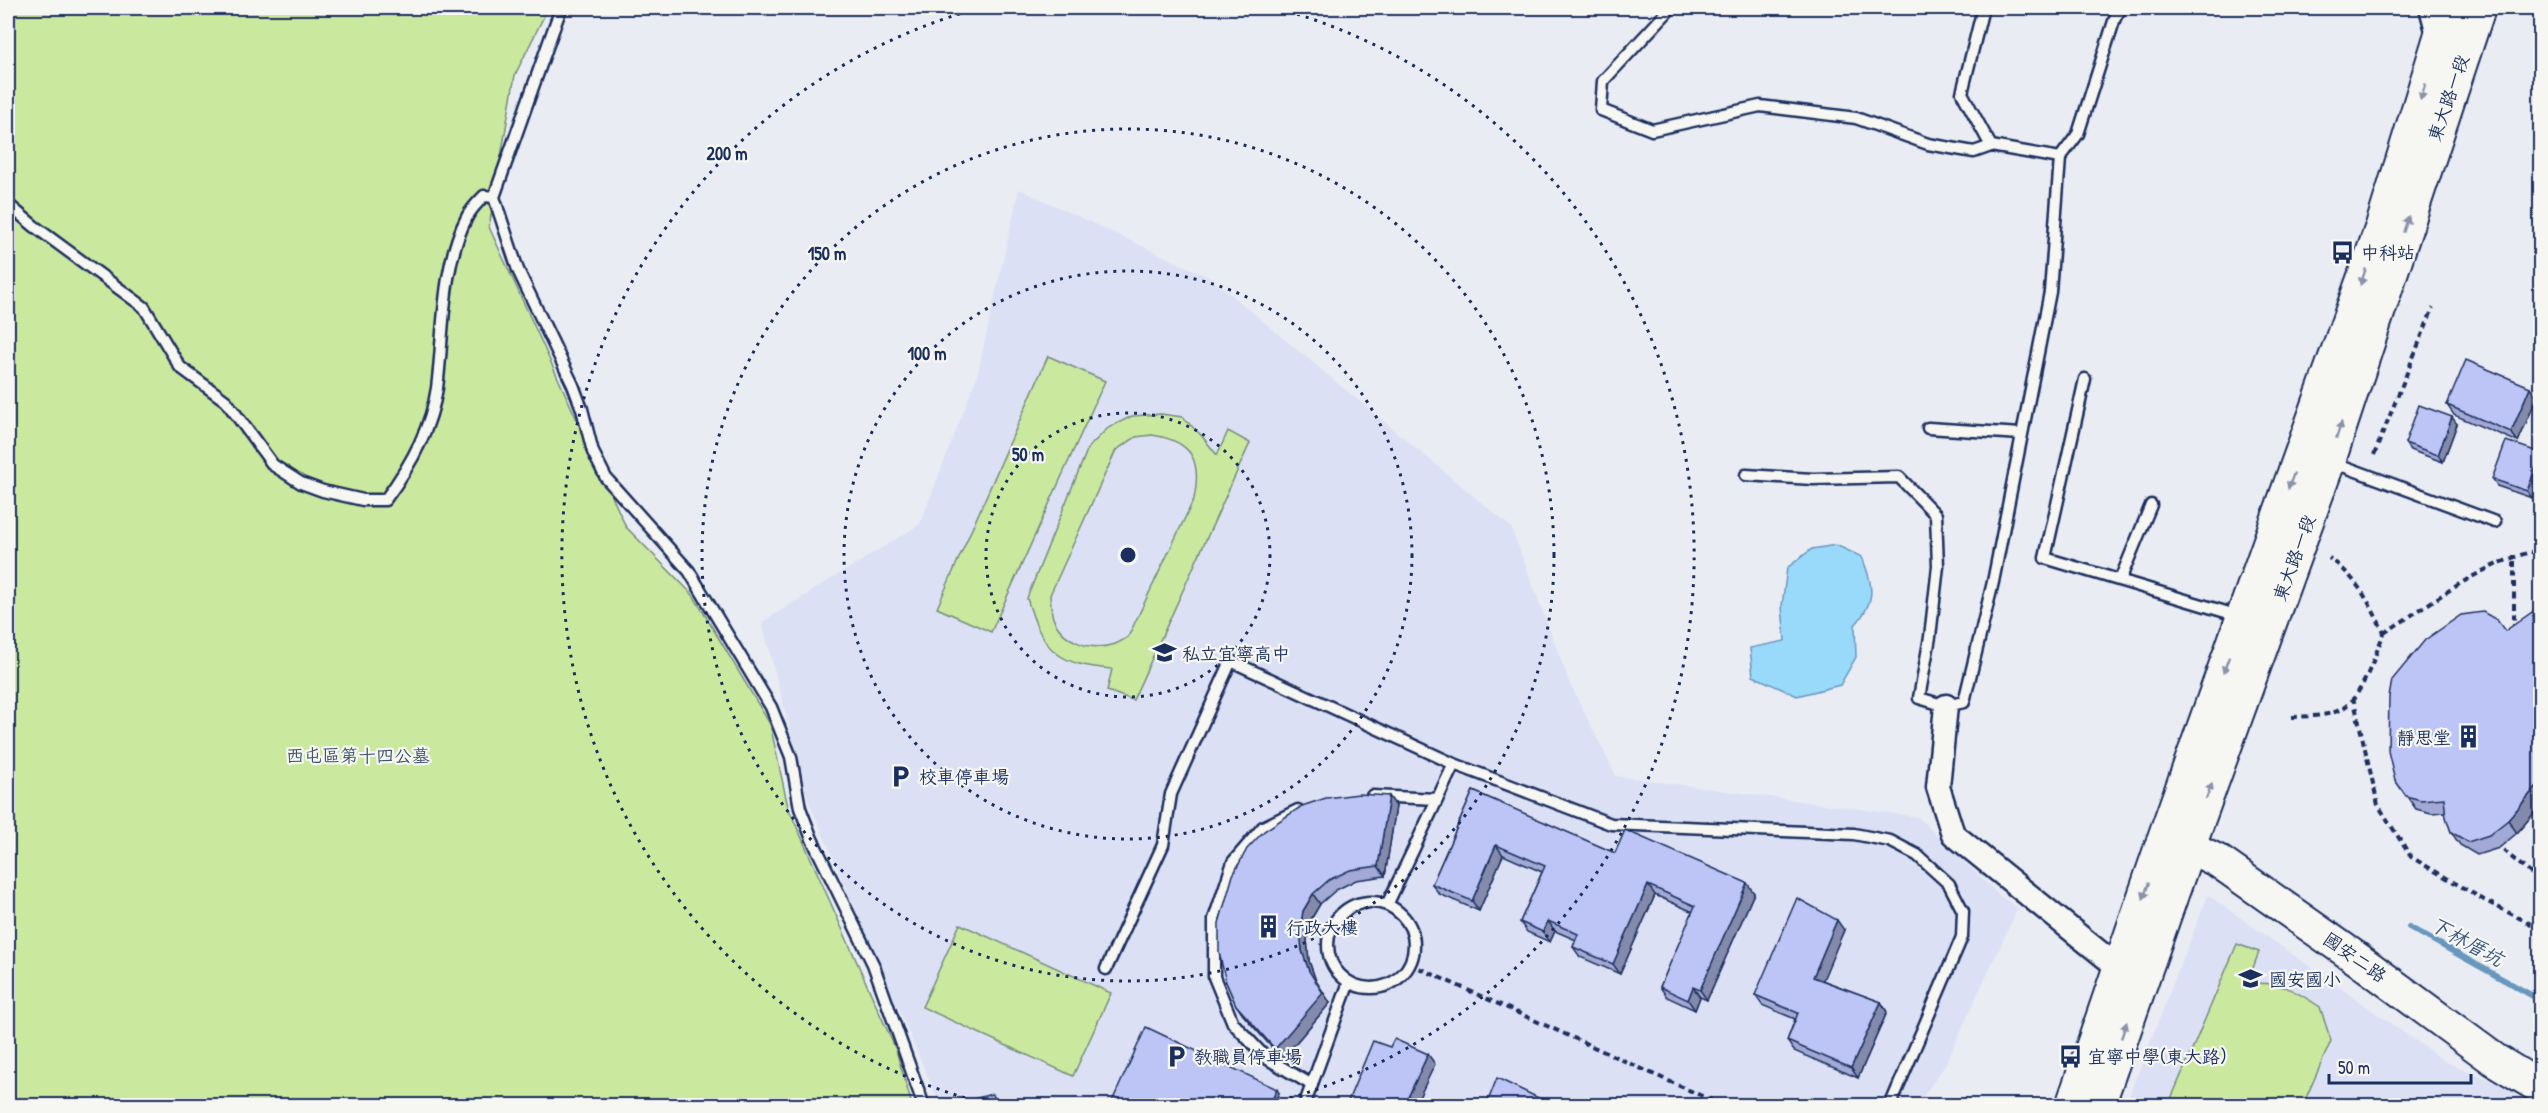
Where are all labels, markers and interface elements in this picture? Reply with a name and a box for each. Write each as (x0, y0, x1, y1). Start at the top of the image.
street label: 東大路一段 (2422, 51, 2474, 145)
one-way arrow (2418, 83, 2428, 101)
text: 200 m (707, 141, 747, 166)
one-way arrow (2402, 215, 2411, 233)
bus stop icon: 中科站 (2330, 239, 2356, 265)
place label: 中科站 (2361, 240, 2415, 265)
text: 150 m (808, 241, 846, 266)
one-way arrow (2358, 268, 2368, 286)
text: 100 m (907, 341, 947, 366)
one-way arrow (2335, 421, 2344, 439)
text: 50 m (1012, 442, 1044, 467)
one-way arrow (2286, 472, 2296, 490)
street label: 東大路一段 (2267, 511, 2321, 605)
centre of rings (1118, 545, 1138, 565)
school or university icon: 私立宜寧高中 (1151, 640, 1177, 666)
place label: 私立宜寧高中 (1182, 641, 1290, 666)
one-way arrow (2220, 656, 2230, 674)
building icon: 靜思堂 (2456, 724, 2482, 750)
place label: 靜思堂 (2397, 725, 2451, 750)
park label: 西屯區第十四公墓 (286, 743, 430, 768)
parking icon: 校車停車場 (888, 763, 914, 789)
place label: 校車停車場 (919, 764, 1009, 789)
one-way arrow (2205, 782, 2215, 800)
one-way arrow (2141, 882, 2151, 900)
water label: 下林厝坑 (2425, 910, 2510, 973)
building icon: 行政大樓 (1255, 914, 1281, 940)
place label: 行政大樓 (1286, 915, 1358, 940)
street label: 國安二路 (2318, 926, 2392, 988)
school or university icon: 國安國小 (2238, 966, 2264, 992)
place label: 國安國小 (2269, 967, 2341, 992)
one-way arrow (2120, 1021, 2130, 1039)
parking icon: 教職員停車場 (1163, 1043, 1189, 1069)
bus stop icon: 宜寧中學(東大路) (2057, 1043, 2083, 1069)
place label: 教職員停車場 (1194, 1044, 1302, 1069)
place label: 宜寧中學(東大路) (2088, 1044, 2227, 1069)
scale bar (2329, 1047, 2472, 1085)
text: 50 m (2338, 1055, 2370, 1080)

